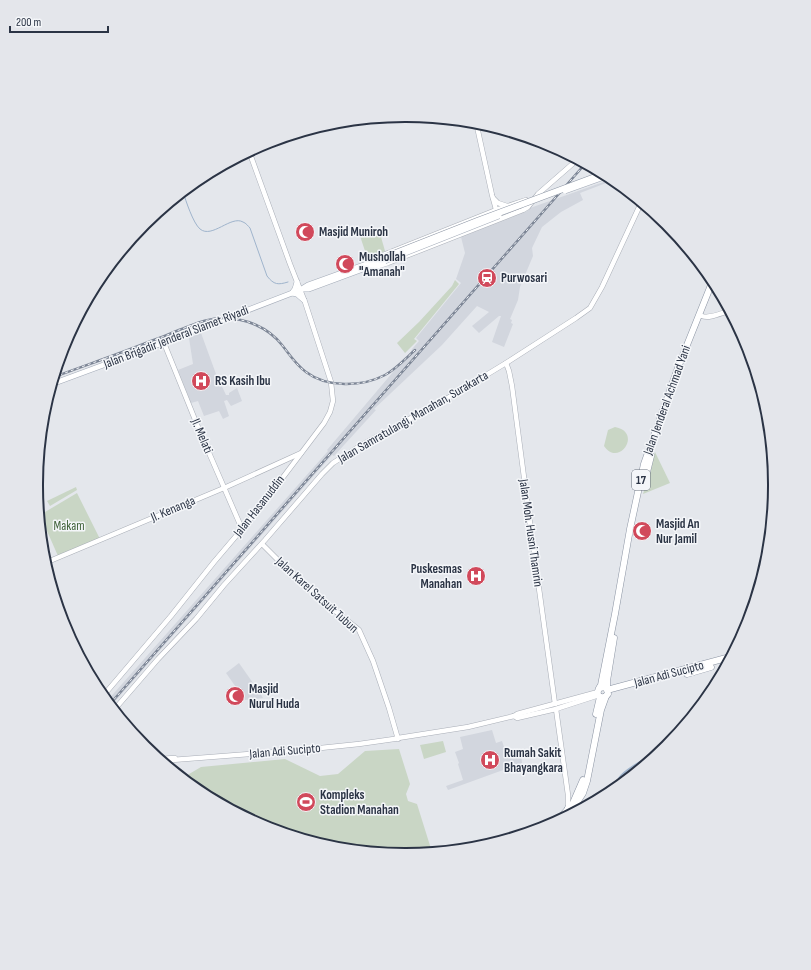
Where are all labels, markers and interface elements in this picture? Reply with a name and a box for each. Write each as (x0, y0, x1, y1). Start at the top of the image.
scale bar (10, 8, 108, 34)
text: 200 m (16, 15, 42, 30)
mosque icon: Masjid Muniroh (294, 221, 316, 243)
place label: Masjid Muniroh (319, 224, 388, 240)
place label: Mushollah "Amanah" (359, 249, 406, 280)
mosque icon: Mushollah "Amanah" (334, 253, 356, 275)
station icon: Purwosari (476, 267, 498, 289)
place label: Purwosari (501, 270, 548, 286)
street label: Jalan Brigadir Jenderal Slamet Riyadi (100, 302, 251, 372)
street label: Jalan Jenderal Achmad Yani (639, 343, 694, 458)
street label: Jalan Samratulangi, Manahan, Surakarta (334, 367, 491, 467)
hospital icon: RS Kasih Ibu (190, 370, 212, 392)
place label: RS Kasih Ibu (215, 373, 271, 389)
street label: Jl. Melati (187, 415, 216, 456)
road number: 17 (632, 470, 650, 490)
street label: Jalan Hasanuddin (229, 472, 288, 541)
street label: Jalan Moh. Husni Thamrin (515, 477, 546, 588)
street label: Jl. Kenanga (147, 493, 198, 526)
place label: Masjid An Nur Jamil (656, 516, 700, 547)
park label: Makam (53, 518, 85, 534)
mosque icon: Masjid An Nur Jamil (631, 520, 653, 542)
street label: Jalan Karel Satsuit Tubun (272, 553, 362, 636)
place label: Puskesmas Manahan (411, 561, 462, 592)
hospital icon: Puskesmas Manahan (465, 565, 487, 587)
street label: Jalan Adi Sucipto (632, 657, 705, 691)
place label: Masjid Nurul Huda (249, 681, 300, 712)
mosque icon: Masjid Nurul Huda (224, 685, 246, 707)
street label: Jalan Adi Sucipto (248, 740, 321, 762)
place label: Rumah Sakit Bhayangkara (504, 745, 563, 776)
hospital icon: Rumah Sakit Bhayangkara (479, 749, 501, 771)
place label: Kompleks Stadion Manahan (320, 787, 399, 818)
sports icon: Kompleks Stadion Manahan (295, 791, 317, 813)

